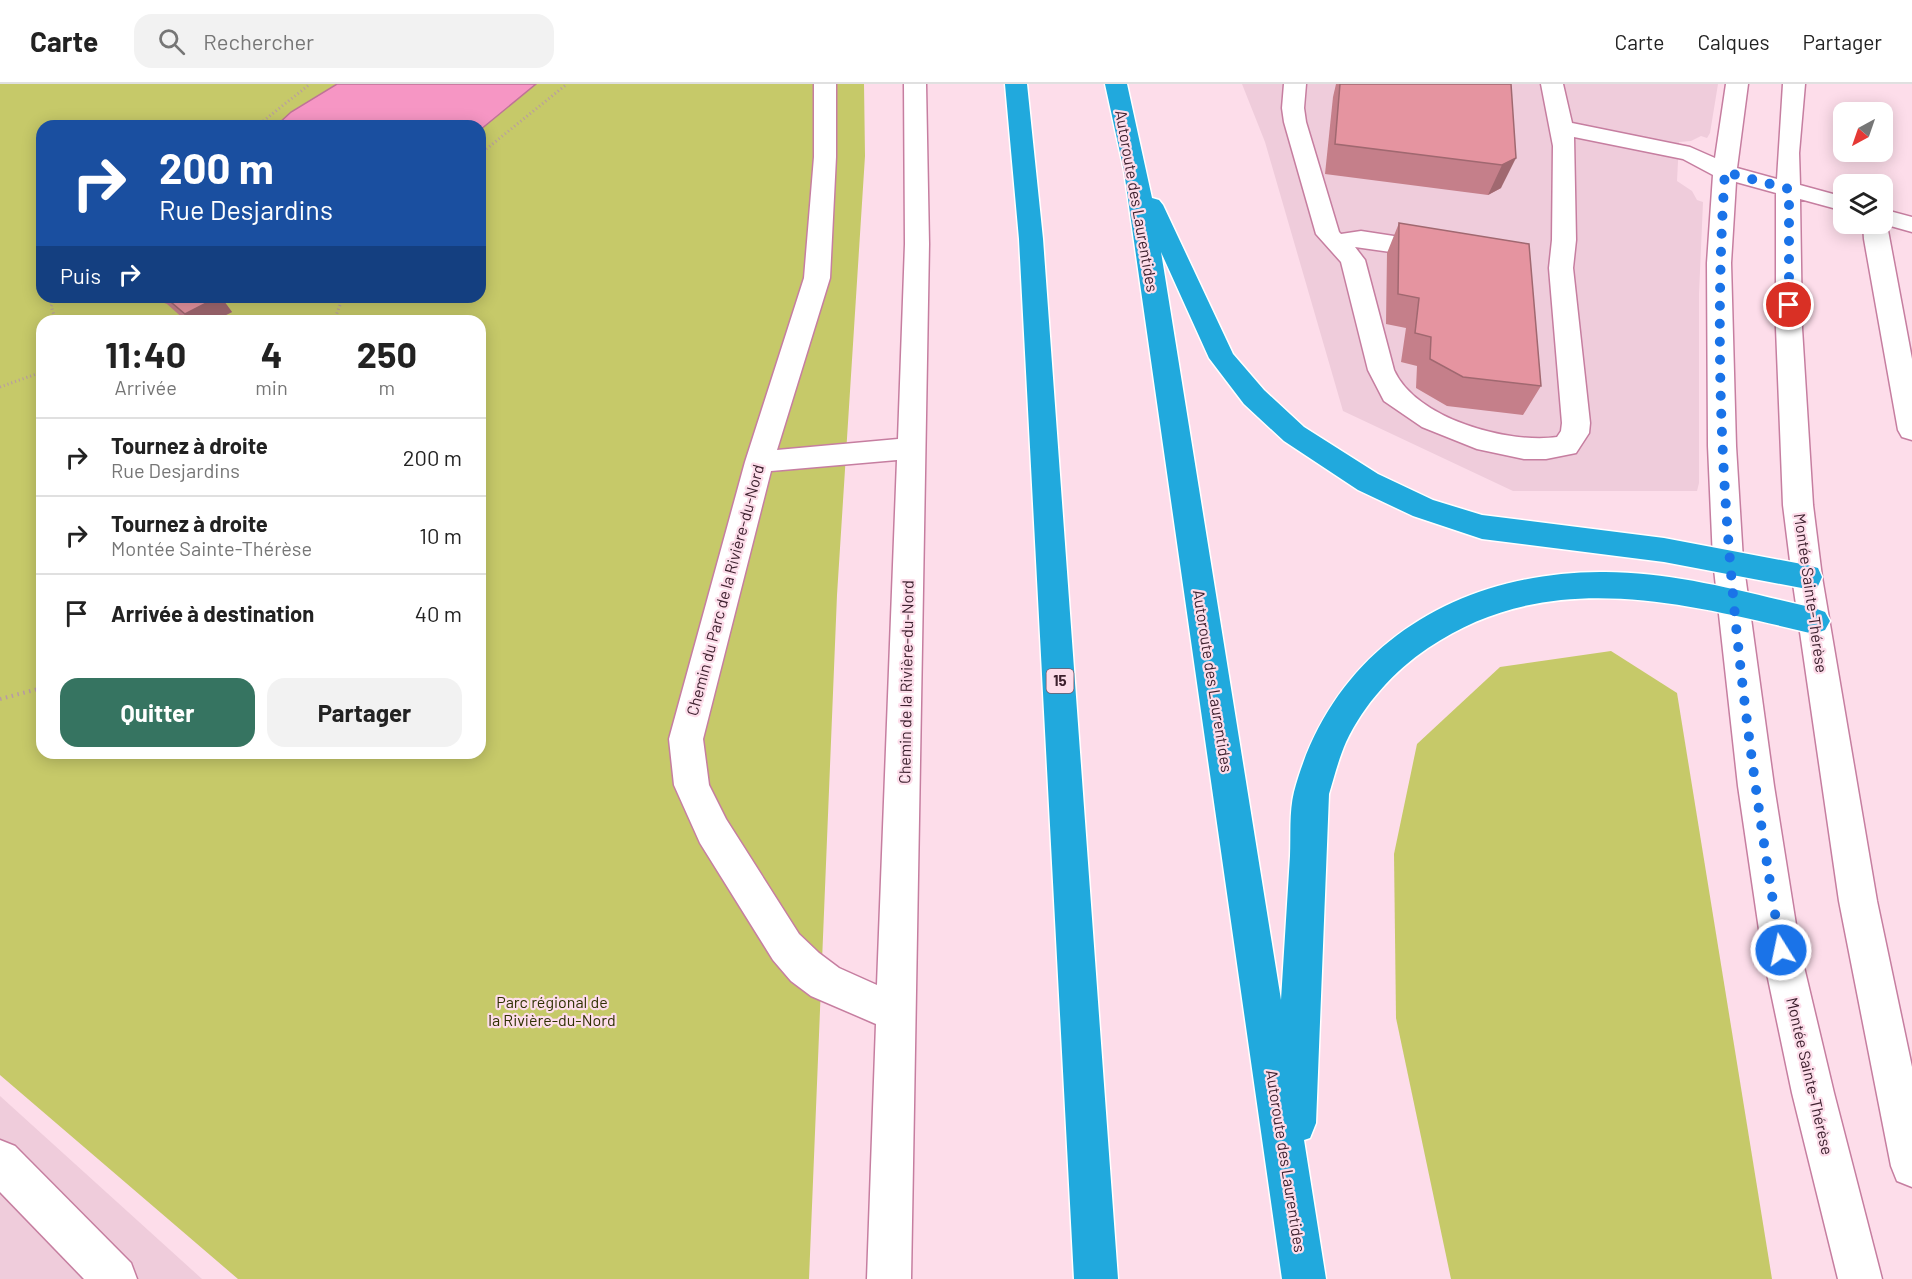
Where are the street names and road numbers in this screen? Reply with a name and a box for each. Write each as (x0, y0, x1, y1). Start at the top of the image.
street label: Autoroute des Laurentides (1112, 108, 1163, 293)
street label: Chemin du Parc de la Rivière-du-Nord (682, 462, 767, 717)
street label: Montée Sainte-Thérèse (1791, 512, 1832, 674)
street label: Chemin de la Rivière-du-Nord (894, 580, 917, 784)
street label: Autoroute des Laurentides (1190, 588, 1237, 773)
road number: 15 (1046, 669, 1074, 693)
street label: Montée Sainte-Thérèse (1783, 995, 1838, 1156)
street label: Autoroute des Laurentides (1263, 1068, 1310, 1253)

